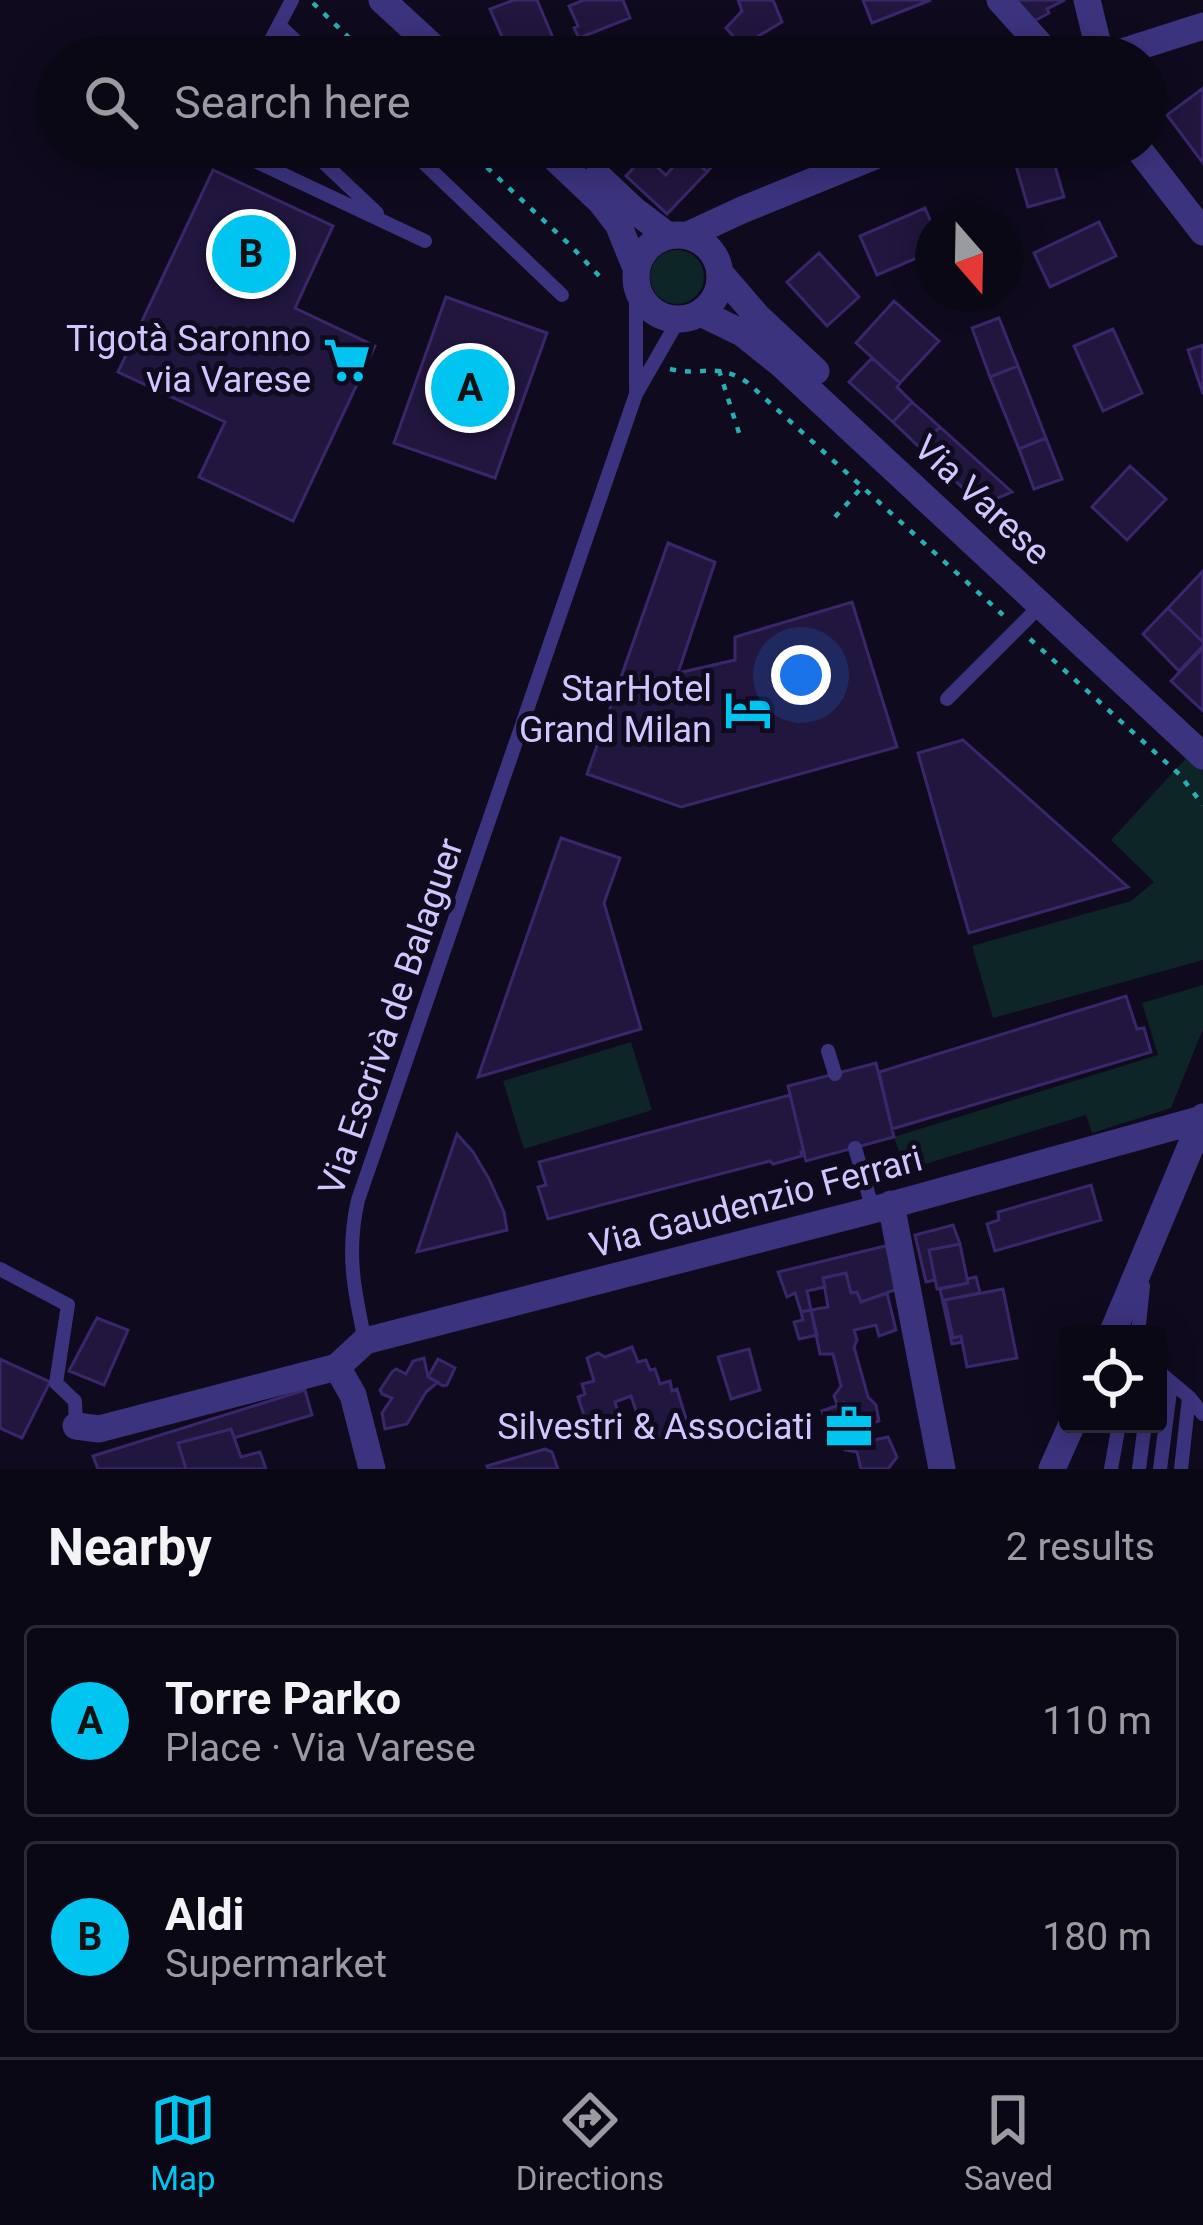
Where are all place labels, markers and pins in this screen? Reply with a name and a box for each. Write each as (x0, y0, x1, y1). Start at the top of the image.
pin: B (212, 209, 290, 299)
place label: Tigotà Saronno via Varese (66, 318, 311, 401)
supermarket icon: Tigotà Saronno via Varese (322, 335, 372, 385)
pin: A (431, 343, 509, 433)
place label: StarHotel Grand Milan (519, 668, 712, 751)
hotel icon: StarHotel Grand Milan (723, 685, 773, 735)
office icon: Silvestri & Associati (824, 1402, 874, 1452)
place label: Silvestri & Associati (497, 1406, 813, 1448)

